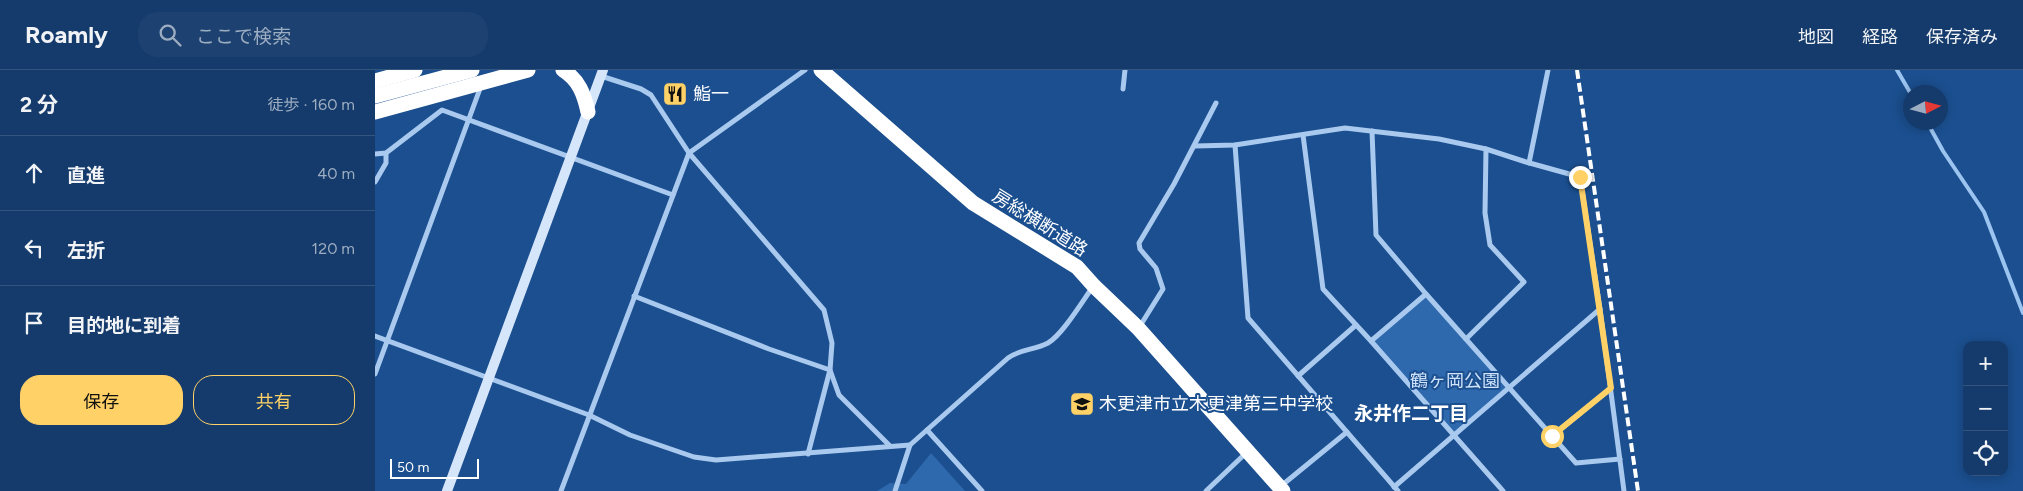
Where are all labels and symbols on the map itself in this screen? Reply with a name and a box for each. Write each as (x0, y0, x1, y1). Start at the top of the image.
restaurant icon: 鮨一 (662, 81, 688, 107)
place label: 鮨一 (693, 83, 729, 105)
north arrow (1903, 85, 1948, 130)
route end (1569, 166, 1592, 189)
street label: 房総横断道路 (988, 185, 1092, 261)
park label: 鶴ヶ岡公園 (1410, 370, 1500, 392)
school or university icon: 木更津市立木更津第三中学校 (1069, 391, 1095, 417)
place label: 木更津市立木更津第三中学校 (1099, 393, 1333, 415)
district label: 永井作二丁目 (1354, 402, 1468, 425)
route start (1541, 425, 1564, 448)
scale bar (390, 456, 479, 479)

